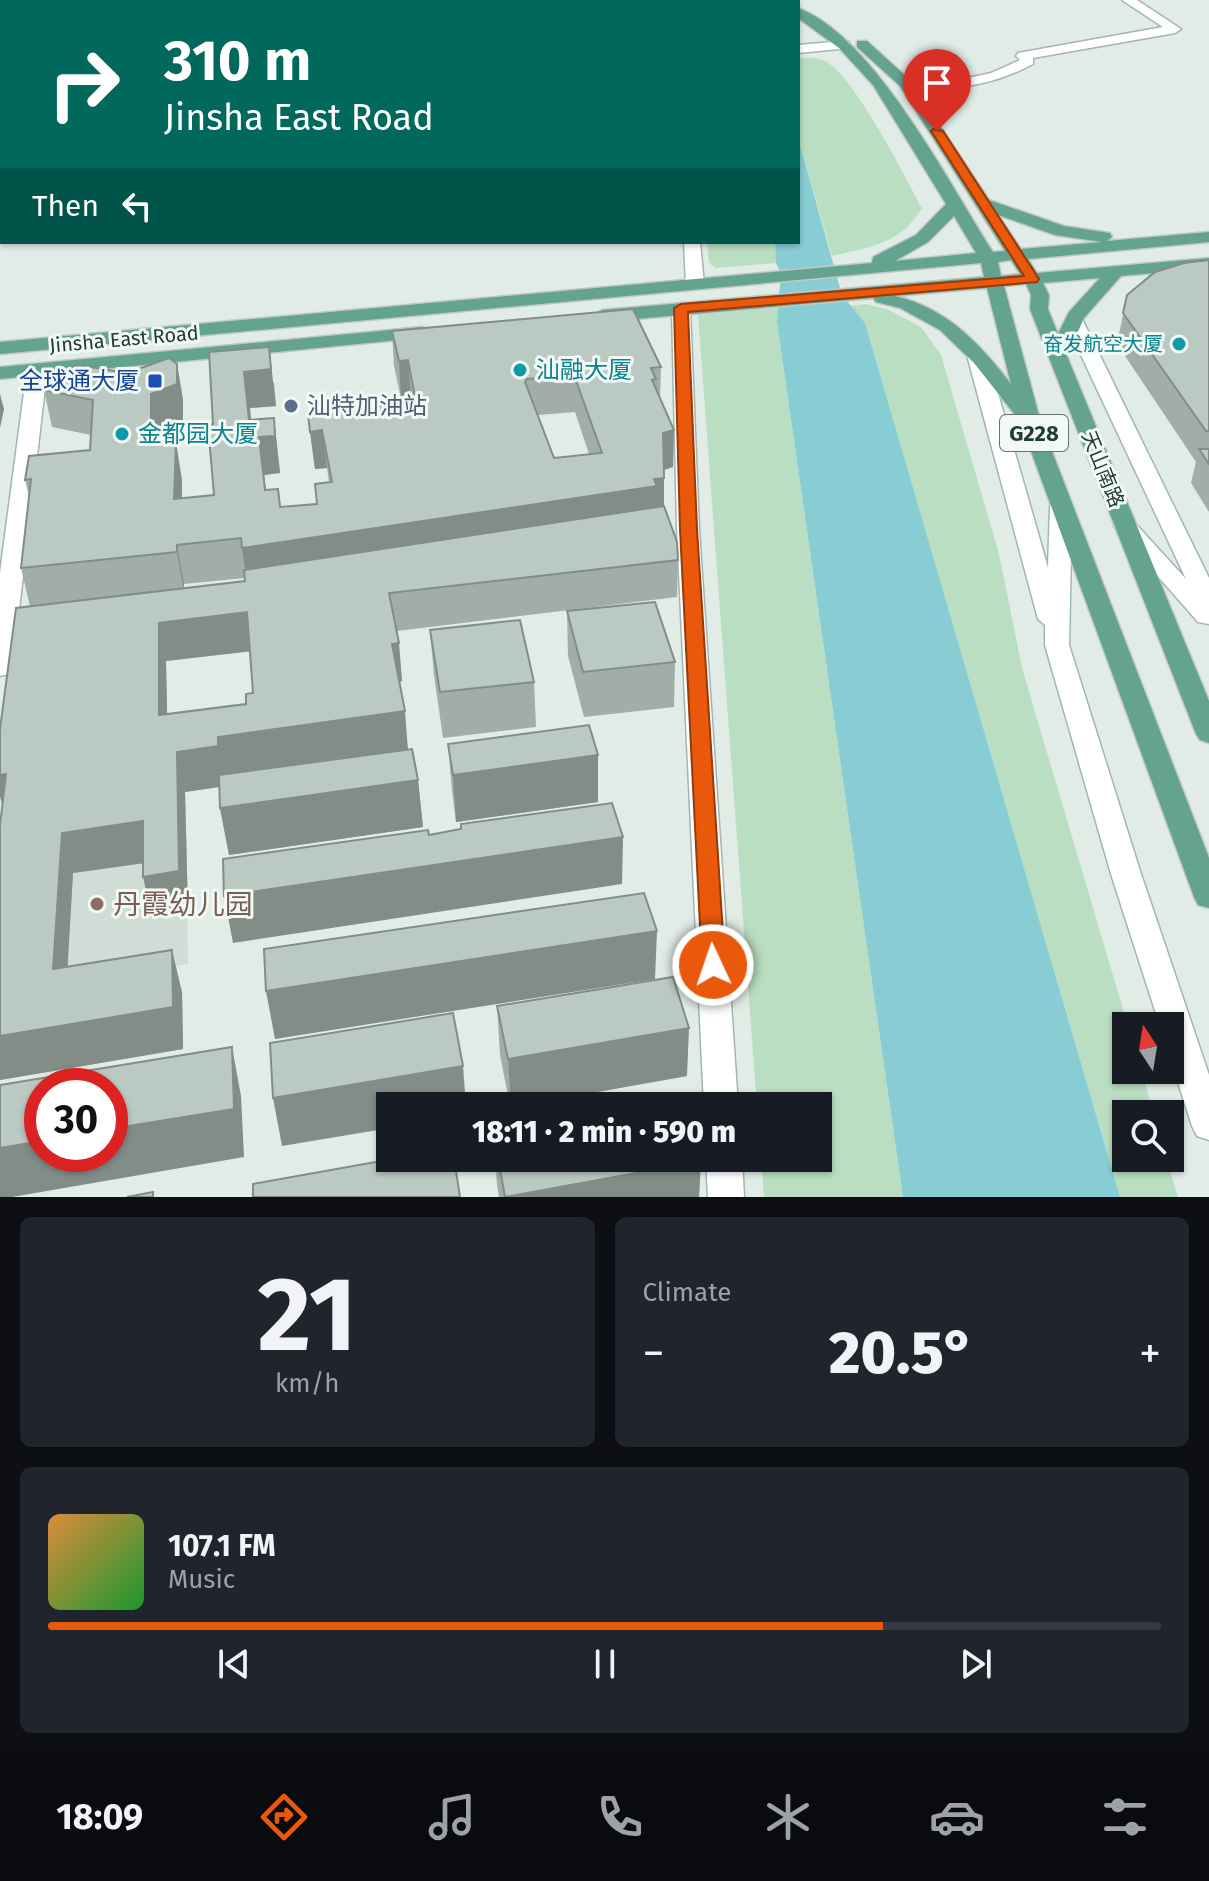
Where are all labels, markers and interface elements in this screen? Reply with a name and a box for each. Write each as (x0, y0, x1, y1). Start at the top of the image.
text: 310 m (164, 28, 311, 95)
icon: right (32, 32, 136, 136)
pin (903, 49, 971, 131)
icon: arrive (915, 61, 959, 105)
text: Jinsha East Road (164, 96, 434, 140)
icon: left (115, 184, 159, 228)
text: Then (32, 188, 99, 224)
street label: Jinsha East Road (48, 321, 200, 357)
place label: 奋发航空大厦 (1043, 332, 1163, 356)
marker: 奋发航空大厦 (1170, 335, 1188, 353)
place label: 汕融大厦 (536, 356, 632, 384)
marker: 汕融大厦 (511, 361, 529, 379)
place label: 全球通大厦 (19, 367, 139, 395)
marker: 全球通大厦 (146, 372, 164, 390)
place label: 汕特加油站 (307, 392, 427, 420)
marker: 汕特加油站 (282, 397, 300, 415)
road number: G228 (1000, 415, 1068, 451)
place label: 金都园大厦 (138, 420, 258, 448)
marker: 金都园大厦 (113, 425, 131, 443)
street label: 天山南路 (1077, 427, 1129, 511)
place label: 丹霞幼儿园 (113, 888, 253, 921)
marker: 丹霞幼儿园 (88, 895, 106, 913)
position arrow (671, 923, 755, 1007)
north arrow (1112, 1012, 1184, 1084)
map controls (1112, 1012, 1184, 1172)
speed limit sign: 30 (24, 1068, 128, 1172)
button: search (1112, 1100, 1184, 1172)
text: 18:11 · 2 min · 590 m (472, 1114, 736, 1150)
text: 21 (257, 1253, 357, 1378)
text: Climate (643, 1277, 731, 1308)
text: 20.5° (829, 1317, 974, 1389)
text: − (643, 1327, 665, 1380)
text: + (1139, 1327, 1161, 1380)
text: km/h (275, 1368, 339, 1399)
text: 107.1 FM (168, 1528, 276, 1564)
text: Music (168, 1564, 235, 1595)
icon: previous (212, 1642, 256, 1686)
icon: pause (583, 1642, 627, 1686)
icon: next (954, 1642, 998, 1686)
icon: directions (256, 1789, 312, 1845)
icon: music (424, 1789, 480, 1845)
icon: phone (592, 1789, 648, 1845)
icon: climate (760, 1789, 816, 1845)
icon: car (929, 1789, 985, 1845)
icon: filters (1097, 1789, 1153, 1845)
text: 18:09 (56, 1795, 143, 1839)

